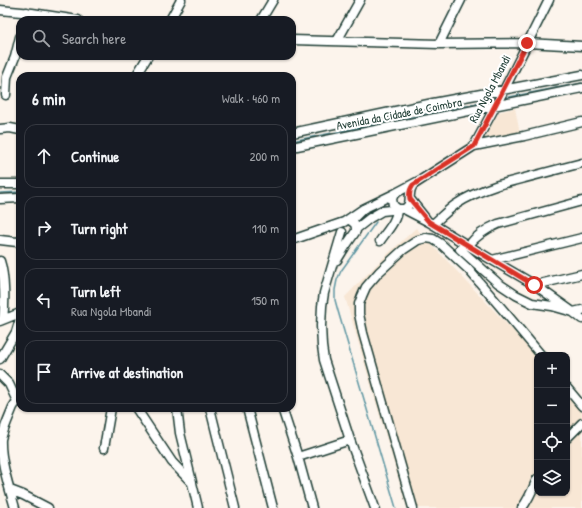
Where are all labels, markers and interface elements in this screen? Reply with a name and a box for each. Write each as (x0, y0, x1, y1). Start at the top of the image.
search box (16, 16, 296, 60)
icon: search (30, 27, 52, 49)
text: Search here (62, 28, 126, 49)
route end (518, 34, 536, 52)
street label: Rua Ngola Mbandi (465, 52, 515, 126)
text: 6 min (32, 87, 66, 110)
text: Walk · 460 m (222, 89, 280, 107)
street label: Avenida da Cidade de Coimbra (335, 93, 463, 134)
icon: ahead (33, 145, 55, 167)
text: Continue (71, 146, 119, 167)
text: 200 m (249, 147, 279, 165)
icon: right (33, 217, 55, 239)
text: Turn right (71, 218, 127, 239)
text: 110 m (252, 219, 279, 237)
route start (525, 276, 543, 294)
text: Turn left (71, 281, 121, 302)
icon: left (33, 289, 55, 311)
text: 150 m (251, 291, 279, 309)
text: Rua Ngola Mbandi (71, 302, 152, 320)
map controls (534, 352, 570, 496)
button: + (534, 352, 570, 388)
icon: arrive (33, 361, 55, 383)
text: Arrive at destination (71, 362, 183, 383)
button: − (534, 388, 570, 424)
button: locate (534, 424, 570, 460)
button: layers (534, 460, 570, 496)

